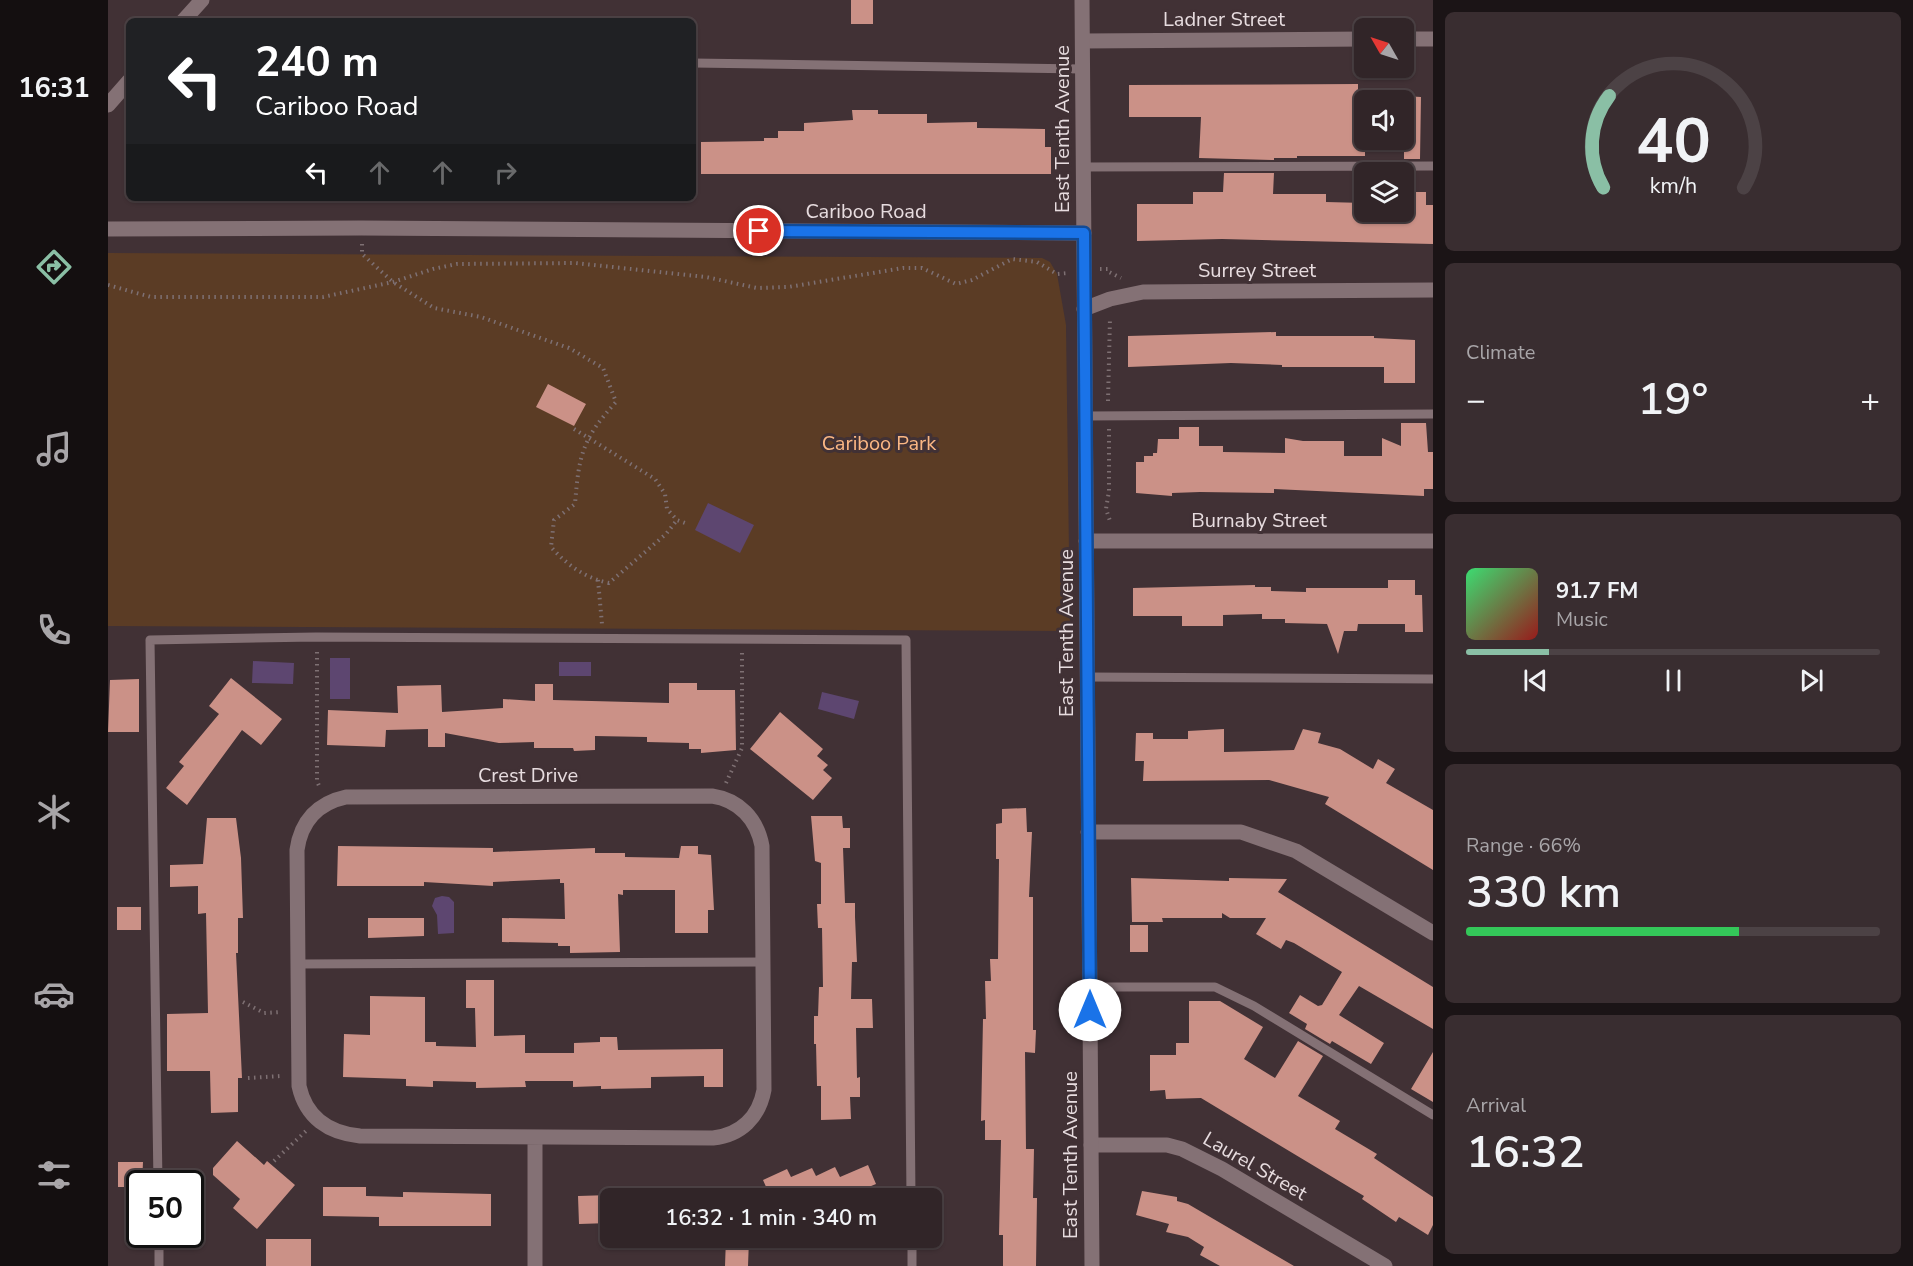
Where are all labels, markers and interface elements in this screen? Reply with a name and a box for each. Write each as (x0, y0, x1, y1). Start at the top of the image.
street label: Ladner Street (1163, 6, 1286, 33)
north arrow (1354, 18, 1414, 78)
map controls (1354, 18, 1414, 222)
text: 240 m (255, 34, 379, 91)
icon: left (156, 42, 234, 120)
street label: East Tenth Avenue (1049, 45, 1076, 213)
text: 16:31 (18, 70, 90, 107)
text: Cariboo Road (255, 88, 419, 125)
button: sound (1354, 90, 1414, 150)
text: 40 (1636, 100, 1710, 185)
icon: left (300, 156, 333, 189)
icon: ahead (363, 156, 396, 189)
icon: ahead (426, 156, 459, 189)
icon: right (489, 156, 522, 189)
button: layers (1354, 162, 1414, 222)
text: km/h (1649, 172, 1697, 202)
street label: Cariboo Road (805, 198, 927, 225)
pin (733, 205, 784, 256)
icon: arrive (742, 214, 775, 247)
icon: directions (33, 246, 75, 288)
street label: Surrey Street (1198, 257, 1317, 284)
text: Climate (1466, 339, 1535, 366)
text: 19° (1638, 369, 1708, 430)
text: − (1466, 378, 1486, 423)
text: + (1860, 378, 1880, 423)
icon: music (33, 428, 75, 470)
park label: Cariboo Park (822, 430, 937, 457)
street label: Burnaby Street (1191, 507, 1328, 534)
street label: East Tenth Avenue (1053, 549, 1080, 717)
text: 91.7 FM (1556, 576, 1638, 606)
text: Music (1556, 606, 1608, 633)
icon: phone (33, 609, 75, 651)
icon: previous (1519, 664, 1552, 697)
icon: pause (1657, 664, 1690, 697)
icon: next (1795, 664, 1828, 697)
street label: Crest Drive (478, 762, 578, 789)
icon: climate (33, 791, 75, 833)
text: Range · 66% (1466, 832, 1581, 859)
text: 330 km (1466, 862, 1621, 923)
icon: car (33, 973, 75, 1015)
position arrow (1058, 978, 1122, 1042)
street label: East Tenth Avenue (1057, 1071, 1084, 1239)
text: Arrival (1466, 1092, 1526, 1119)
text: 16:32 (1466, 1122, 1585, 1183)
street label: Laurel Street (1198, 1125, 1313, 1207)
icon: filters (33, 1154, 75, 1196)
speed limit sign: 50 (126, 1170, 204, 1248)
text: 16:32 · 1 min · 340 m (665, 1203, 877, 1233)

